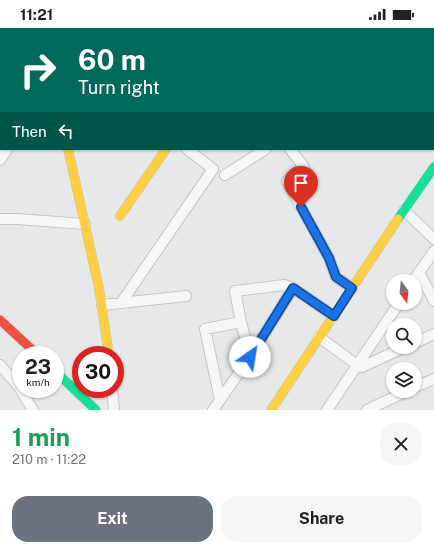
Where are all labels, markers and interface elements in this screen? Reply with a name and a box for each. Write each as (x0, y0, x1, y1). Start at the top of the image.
text: 11:21 (20, 6, 53, 23)
text: 60 m (78, 43, 146, 76)
icon: right (12, 44, 64, 96)
text: Turn right (78, 77, 160, 98)
icon: left (55, 120, 77, 142)
text: Then (12, 123, 47, 140)
pin (284, 166, 318, 207)
icon: arrive (290, 172, 312, 194)
north arrow (386, 274, 422, 310)
map controls (386, 274, 422, 398)
button: search (386, 318, 422, 354)
position arrow (229, 336, 271, 378)
speed limit sign: 30 (72, 346, 124, 398)
text: 23 (25, 355, 51, 379)
button: layers (386, 362, 422, 398)
text: km/h (26, 376, 50, 388)
text: 1 min (12, 423, 70, 451)
button: close (380, 423, 422, 465)
text: 210 m · 11:22 (12, 452, 86, 467)
button: Exit (12, 496, 213, 542)
button: Share (221, 496, 422, 542)

